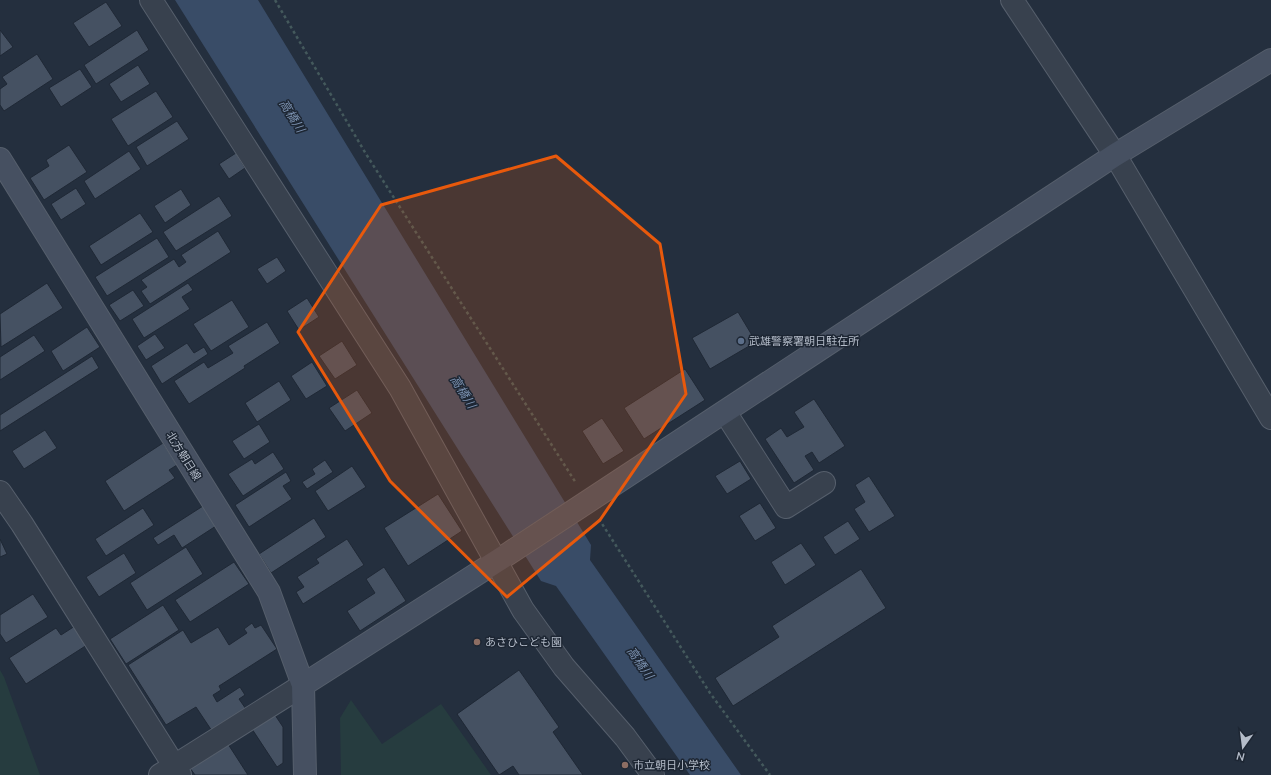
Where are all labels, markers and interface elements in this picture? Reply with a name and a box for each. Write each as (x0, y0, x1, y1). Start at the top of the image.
water label: 高橋川 (277, 96, 309, 137)
place label: 武雄警察署朝日駐在所 (749, 334, 860, 348)
marker: 武雄警察署朝日駐在所 (736, 336, 746, 346)
water label: 高橋川 (448, 372, 480, 413)
street label: 北方朝日線 (163, 429, 205, 483)
place label: あさひこども園 (485, 635, 562, 649)
marker: あさひこども園 (472, 637, 482, 647)
water label: 高橋川 (624, 644, 658, 683)
north arrow (1223, 727, 1263, 767)
text: N (1235, 749, 1246, 765)
place label: 市立朝日小学校 (633, 758, 710, 772)
marker: 市立朝日小学校 (620, 760, 630, 770)

